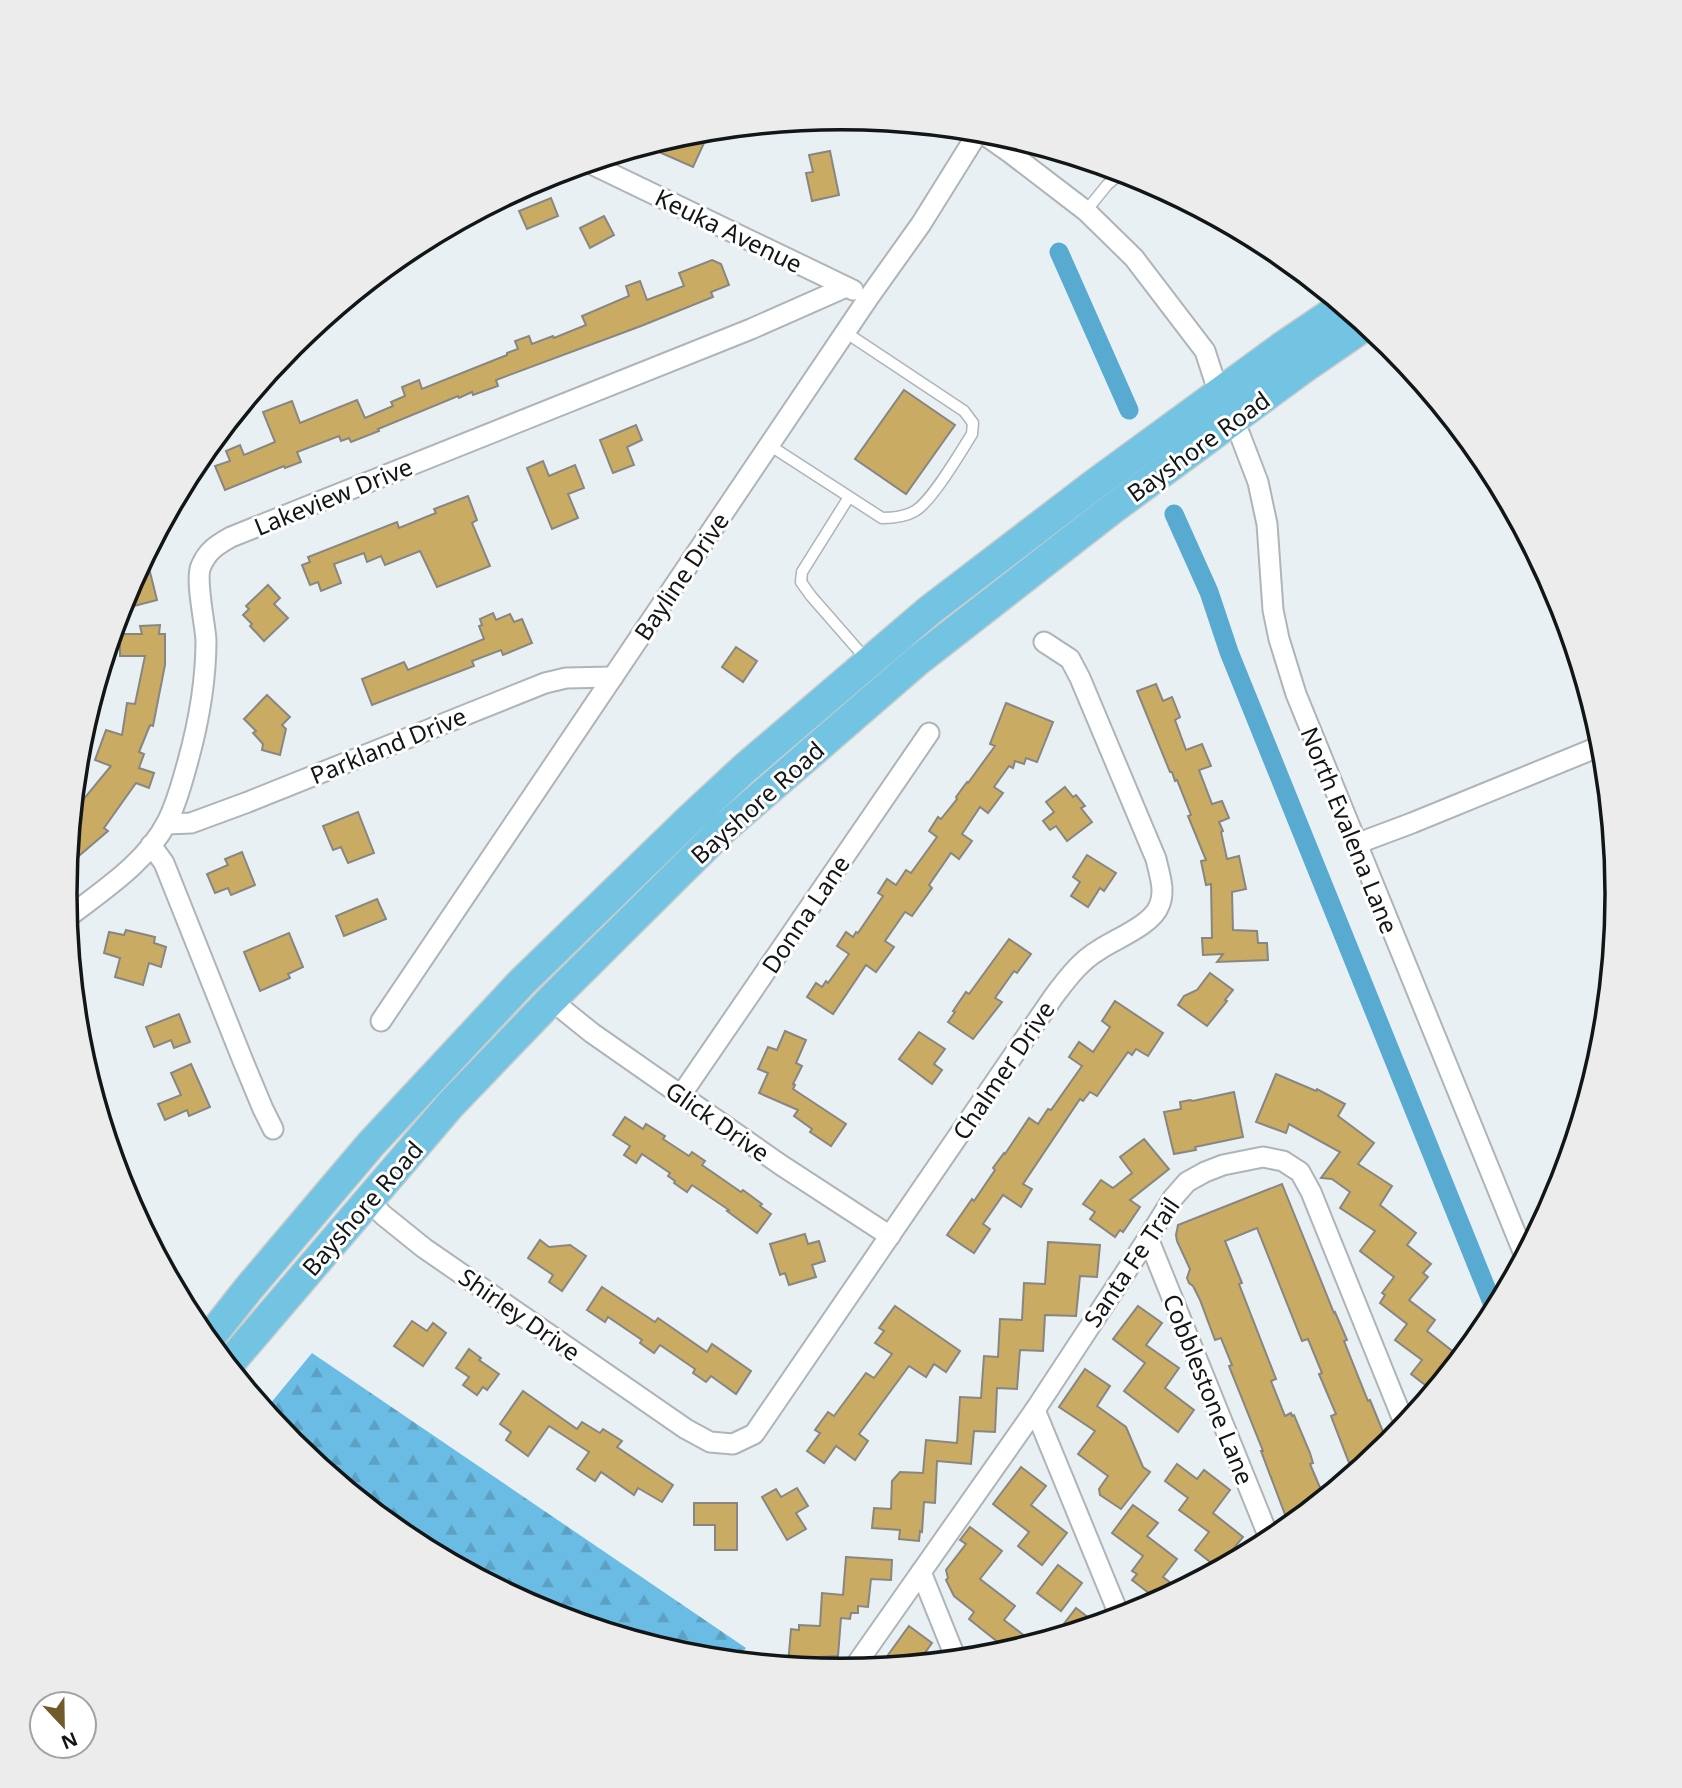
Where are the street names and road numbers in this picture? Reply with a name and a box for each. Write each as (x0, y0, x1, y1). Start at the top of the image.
street label: Keuka Avenue (650, 180, 808, 280)
street label: Bayshore Road (1120, 383, 1276, 509)
street label: Lakeview Drive (249, 449, 417, 543)
street label: Bayline Drive (626, 506, 736, 646)
street label: Parkland Drive (305, 699, 471, 791)
street label: North Evalena Lane (1293, 722, 1407, 938)
street label: Bayshore Road (683, 733, 831, 871)
street label: Donna Lane (753, 848, 857, 980)
street label: Chalmer Drive (944, 994, 1062, 1146)
street label: Glick Drive (659, 1073, 777, 1169)
street label: Bayshore Road (294, 1133, 430, 1283)
street label: Santa Fe Trail (1076, 1191, 1186, 1333)
street label: Shirley Drive (453, 1260, 587, 1368)
street label: Cobblestone Lane (1156, 1289, 1262, 1489)

